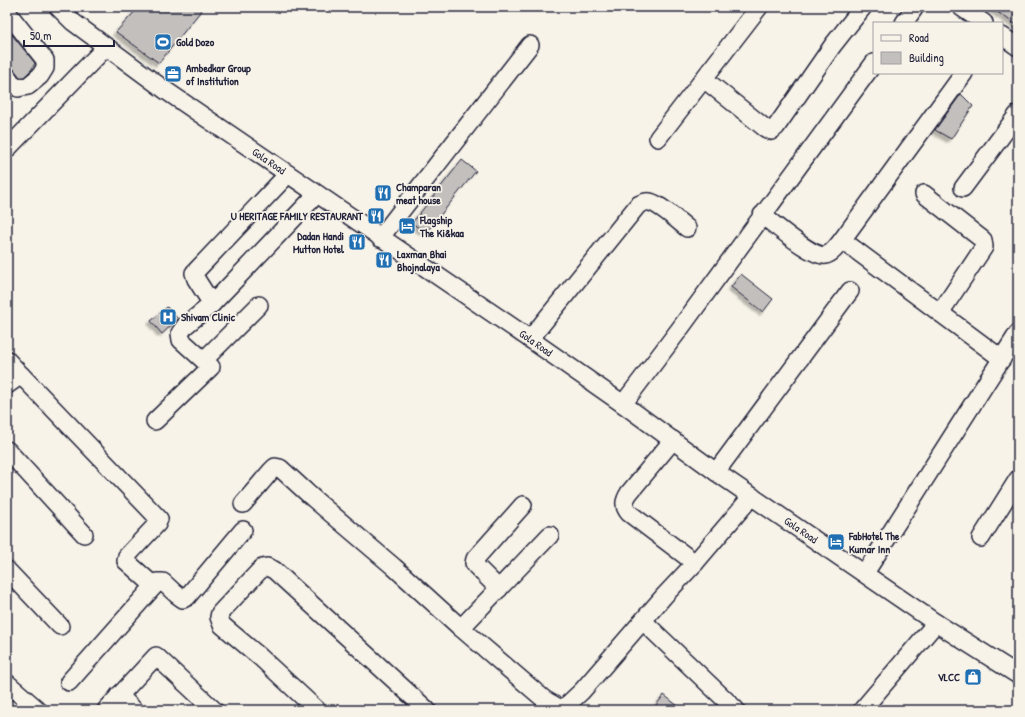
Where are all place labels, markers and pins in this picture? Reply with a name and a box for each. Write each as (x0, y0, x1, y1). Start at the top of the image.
sports icon: Gold Dozo (153, 32, 173, 52)
place label: Gold Dozo (176, 35, 215, 49)
place label: Ambedkar Group of Institution (186, 61, 251, 88)
office icon: Ambedkar Group of Institution (163, 64, 183, 84)
place label: Champaran meat house (396, 180, 441, 207)
restaurant icon: Champaran meat house (373, 183, 393, 203)
restaurant icon: U HERITAGE FAMILY RESTAURANT (366, 206, 386, 226)
place label: U HERITAGE FAMILY RESTAURANT (231, 209, 364, 223)
place label: Flagship The Ki&kaa (419, 213, 465, 240)
hotel icon: Flagship The Ki&kaa (397, 216, 417, 236)
place label: Dadan Handi Mutton Hotel (293, 229, 345, 256)
restaurant icon: Dadan Handi Mutton Hotel (347, 232, 367, 252)
place label: Laxman Bhai Bhojnalaya (397, 247, 447, 275)
restaurant icon: Laxman Bhai Bhojnalaya (374, 250, 394, 270)
hospital icon: Shivam Clinic (158, 307, 178, 327)
place label: Shivam Clinic (181, 310, 236, 324)
place label: FabHotel The Kumar Inn (848, 529, 900, 556)
hotel icon: FabHotel The Kumar Inn (826, 532, 846, 552)
shop icon: VLCC (963, 667, 983, 687)
place label: VLCC (938, 670, 960, 684)

